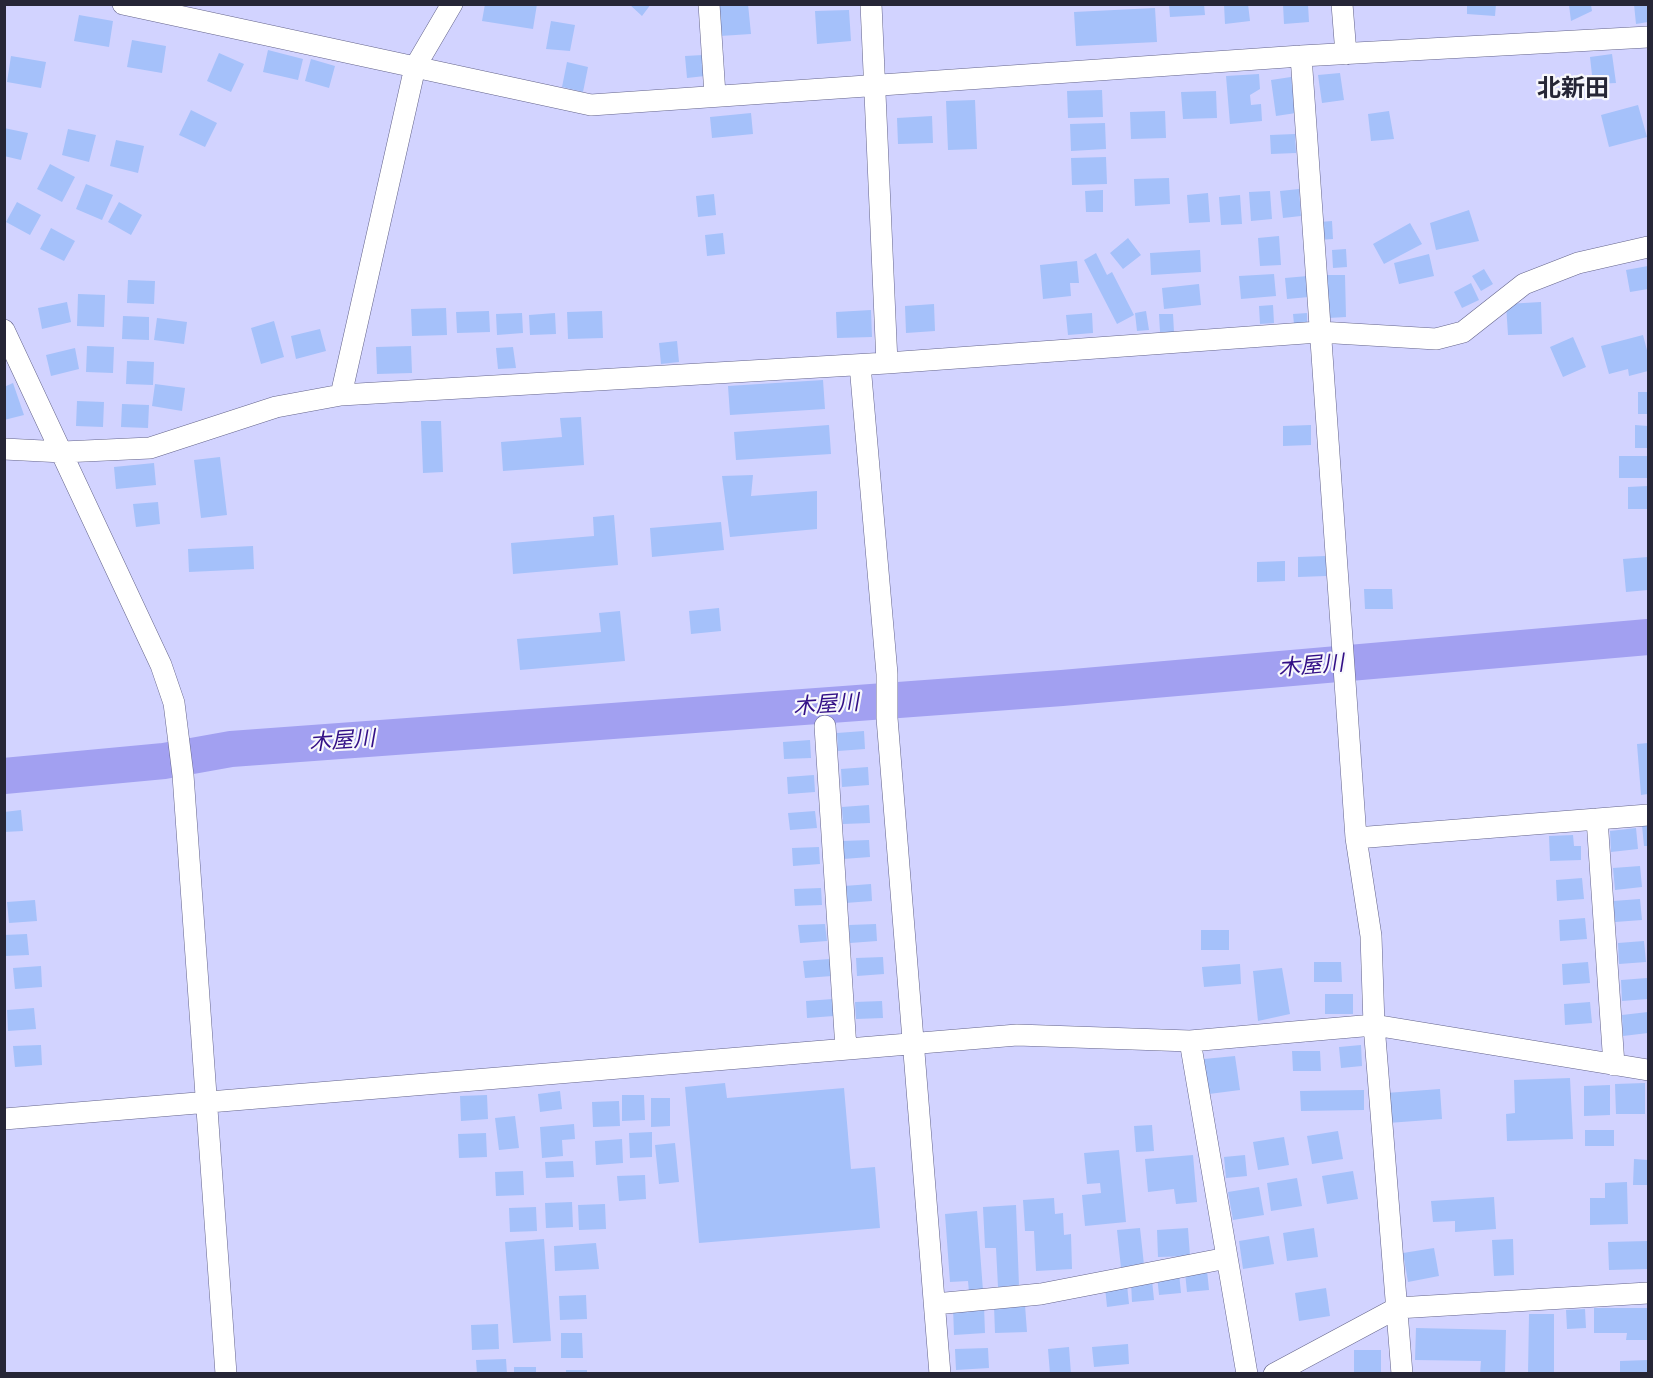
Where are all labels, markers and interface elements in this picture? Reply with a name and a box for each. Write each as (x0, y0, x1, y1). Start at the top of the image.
district label: 北新田 (1537, 75, 1609, 103)
water label: 木屋川 (1277, 650, 1345, 682)
water label: 木屋川 (792, 690, 860, 720)
water label: 木屋川 (308, 726, 376, 756)

